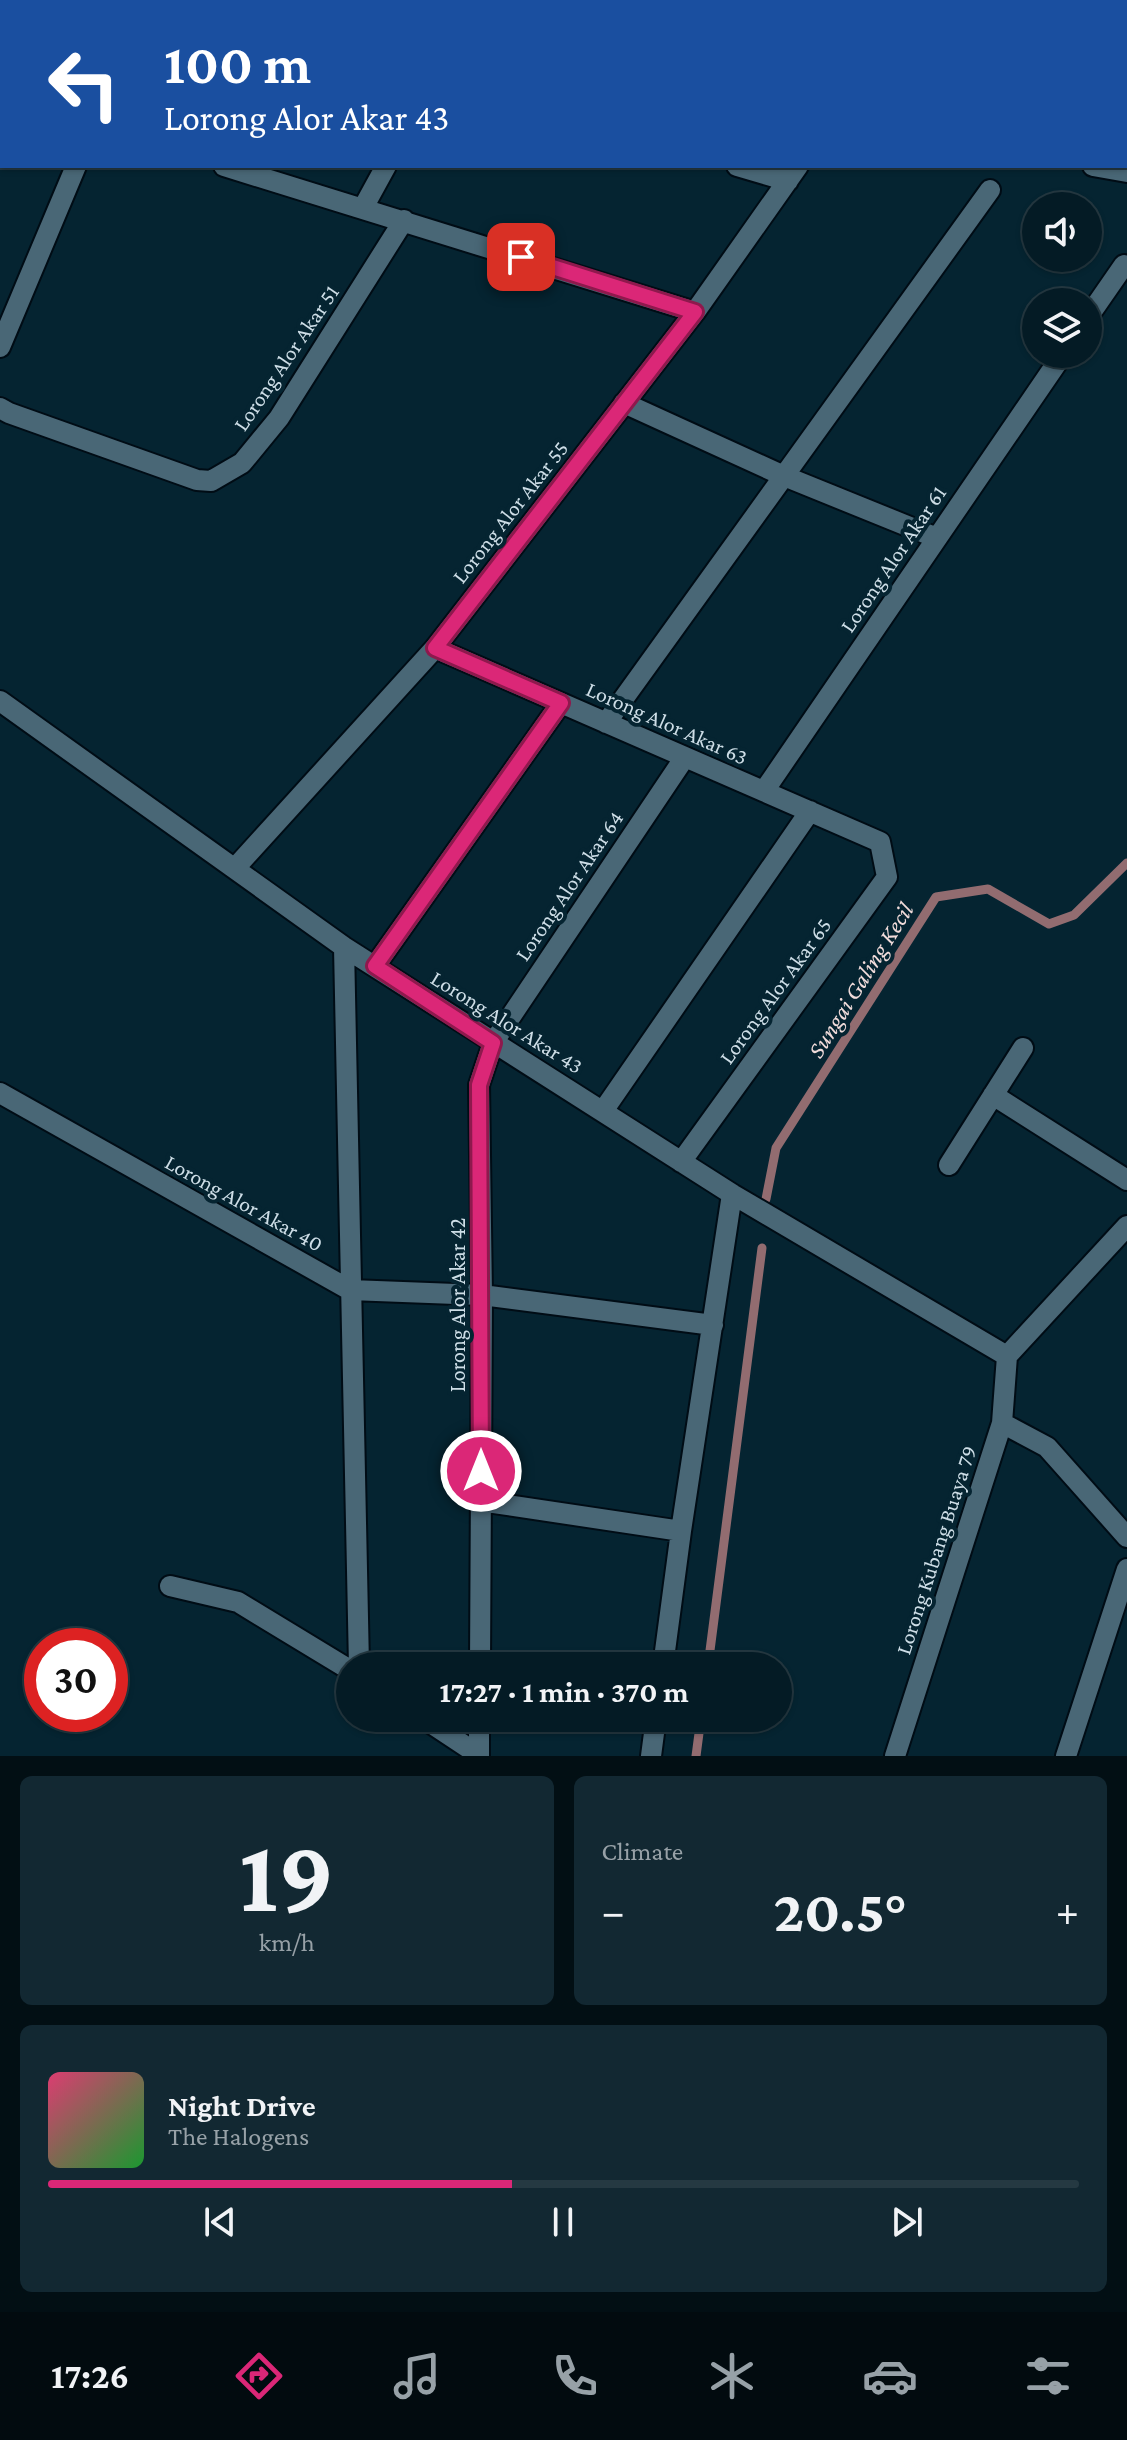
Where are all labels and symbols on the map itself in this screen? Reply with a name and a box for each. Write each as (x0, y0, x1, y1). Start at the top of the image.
pin (487, 223, 555, 291)
street label: Lorong Alor Akar 51 (228, 280, 344, 436)
street label: Lorong Alor Akar 55 (447, 436, 573, 588)
street label: Lorong Alor Akar 61 (835, 481, 951, 637)
street label: Lorong Alor Akar 63 (583, 676, 751, 770)
street label: Lorong Alor Akar 64 (510, 806, 628, 966)
water label: Sungai Galing Kecil (802, 897, 919, 1062)
street label: Lorong Alor Akar 65 (714, 913, 836, 1069)
street label: Lorong Alor Akar 43 (426, 965, 588, 1079)
street label: Lorong Alor Akar 40 (161, 1149, 327, 1257)
street label: Lorong Alor Akar 42 (445, 1218, 470, 1392)
position arrow (439, 1429, 523, 1513)
street label: Lorong Kubang Buaya 79 (890, 1442, 982, 1658)
speed limit sign: 30 (24, 1628, 128, 1732)

